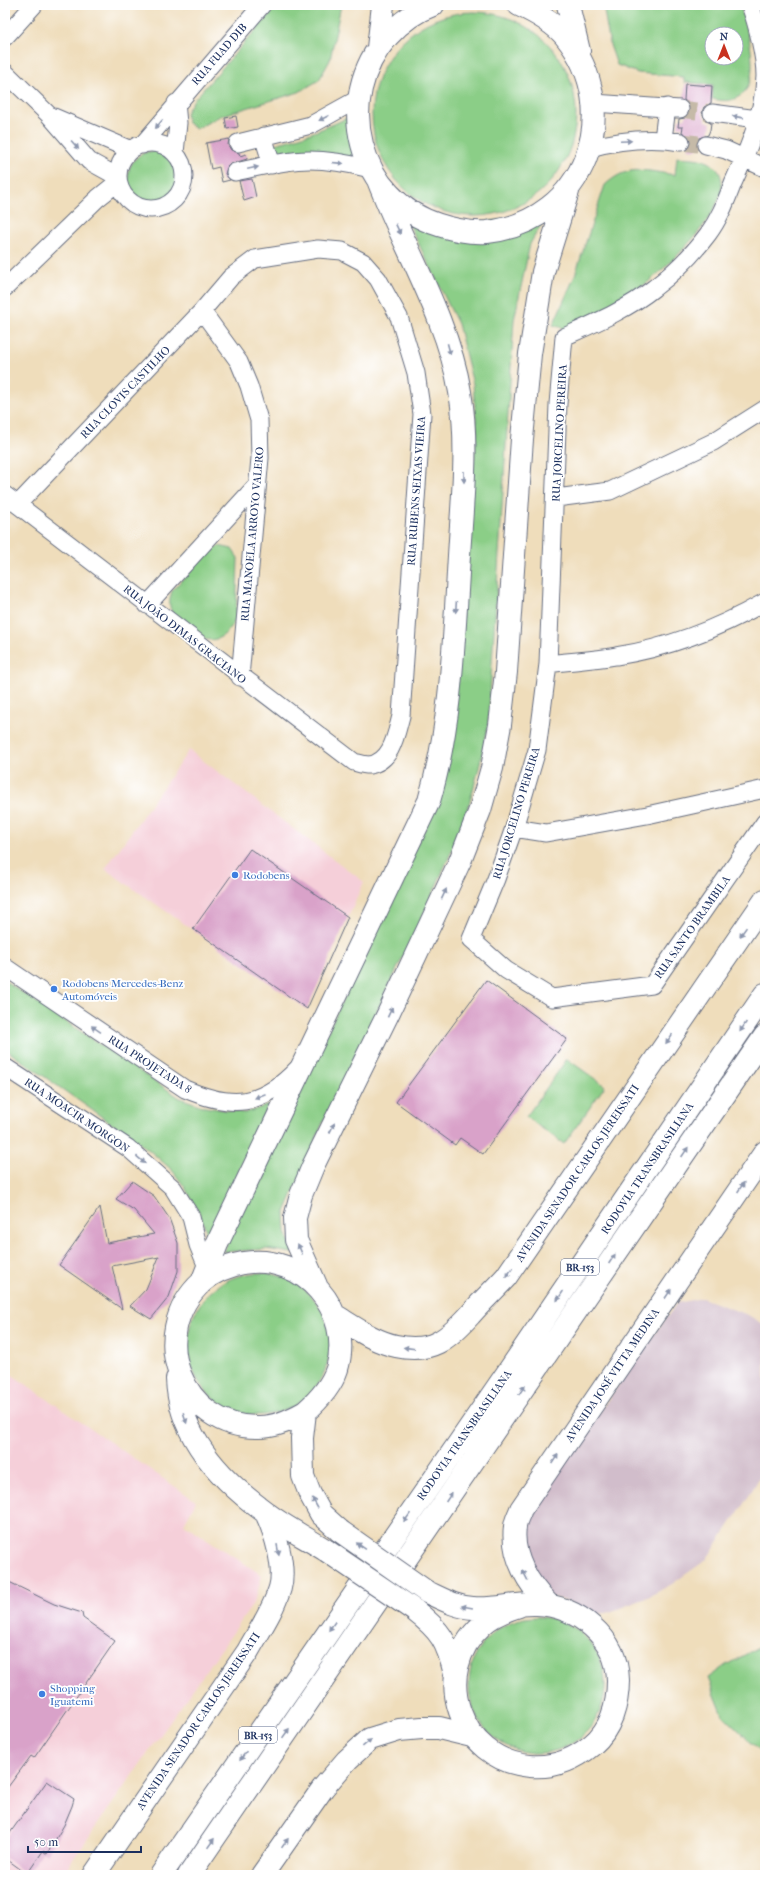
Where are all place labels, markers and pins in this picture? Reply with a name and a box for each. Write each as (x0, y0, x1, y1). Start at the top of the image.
place label: Rodobens (243, 869, 290, 882)
marker: Rodobens (230, 870, 240, 880)
place label: Rodobens Mercedes-Benz Automóveis (61, 977, 184, 1003)
marker: Rodobens Mercedes-Benz Automóveis (49, 984, 59, 994)
place label: Shopping Iguatemi (50, 1682, 95, 1708)
marker: Shopping Iguatemi (37, 1689, 47, 1699)

